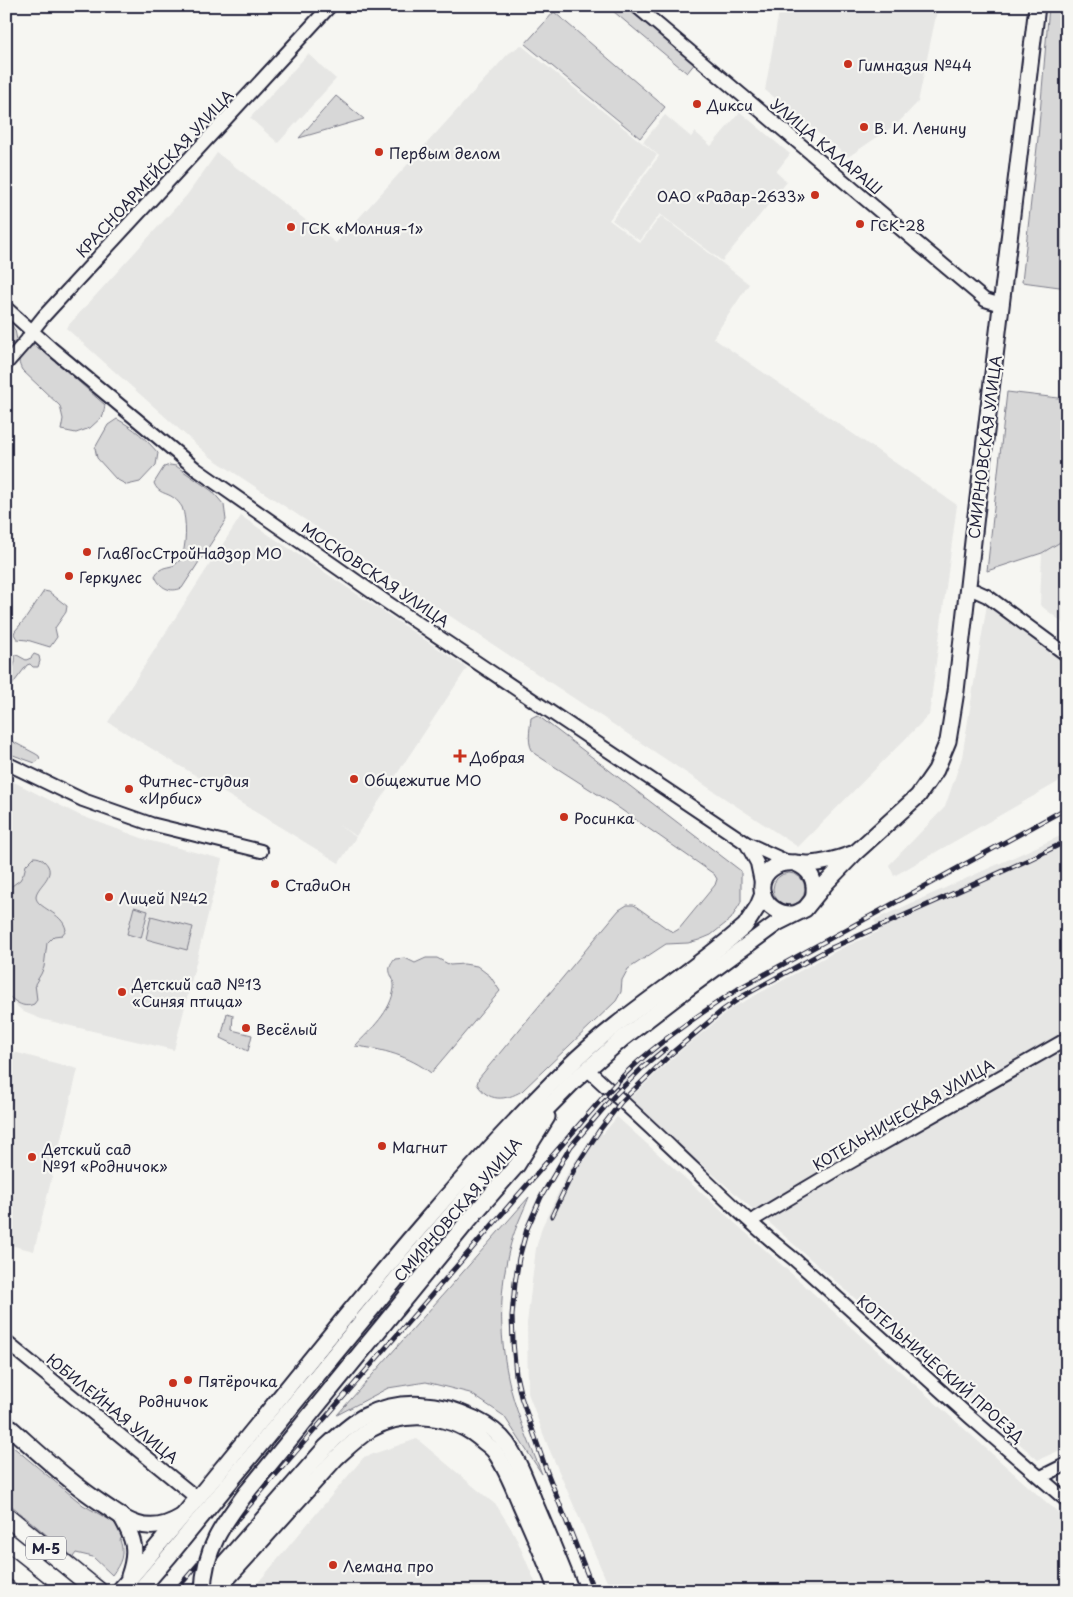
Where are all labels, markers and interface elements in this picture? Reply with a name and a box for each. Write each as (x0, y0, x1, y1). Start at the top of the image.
place label: Гимназия №44 (858, 53, 972, 76)
marker: Гимназия №44 (842, 58, 854, 70)
street label: КРАСНОАРМЕЙСКАЯ УЛИЦА (70, 84, 238, 262)
street label: УЛИЦА КАЛАРАШ (766, 92, 888, 200)
place label: Дикси (706, 93, 753, 116)
marker: Дикси (691, 98, 703, 110)
place label: В. И. Ленину (874, 116, 967, 139)
marker: В. И. Ленину (858, 121, 870, 133)
place label: Первым делом (389, 141, 501, 164)
marker: Первым делом (373, 146, 385, 158)
place label: ОАО «Радар-2633» (657, 184, 805, 207)
marker: ОАО «Радар-2633» (809, 189, 821, 201)
place label: ГСК-28 (870, 213, 925, 236)
place label: ГСК «Молния-1» (301, 216, 423, 239)
marker: ГСК-28 (854, 218, 866, 230)
marker: ГСК «Молния-1» (285, 221, 297, 233)
street label: СМИРНОВСКАЯ УЛИЦА (961, 354, 1007, 540)
street label: МОСКОВСКАЯ УЛИЦА (298, 516, 454, 632)
place label: ГлавГосСтройНадзор МО (97, 541, 282, 564)
marker: ГлавГосСтройНадзор МО (81, 546, 93, 558)
place label: Геркулес (79, 565, 142, 588)
marker: Геркулес (63, 570, 75, 582)
place label: Добрая (469, 745, 525, 768)
marker: Добрая (454, 750, 466, 762)
place label: Общежитие МО (364, 768, 482, 791)
place label: Фитнес-студия «Ирбис» (139, 769, 249, 809)
marker: Общежитие МО (348, 773, 360, 785)
marker: Фитнес-студия «Ирбис» (123, 783, 135, 795)
place label: Росинка (574, 806, 635, 829)
marker: Росинка (558, 811, 570, 823)
place label: СтадиОн (285, 873, 351, 896)
marker: СтадиОн (269, 878, 281, 890)
place label: Лицей №42 (119, 886, 208, 909)
marker: Лицей №42 (103, 891, 115, 903)
place label: Детский сад №13 «Синяя птица» (131, 972, 262, 1012)
marker: Детский сад №13 «Синяя птица» (116, 986, 128, 998)
place label: Весёлый (256, 1017, 318, 1040)
marker: Весёлый (240, 1022, 252, 1034)
street label: КОТЕЛЬНИЧЕСКАЯ УЛИЦА (808, 1053, 998, 1175)
street label: СМИРНОВСКАЯ УЛИЦА (388, 1132, 526, 1286)
place label: Магнит (392, 1135, 447, 1158)
place label: Детский сад №91 «Родничок» (41, 1137, 168, 1177)
marker: Магнит (376, 1140, 388, 1152)
marker: Детский сад №91 «Родничок» (26, 1151, 38, 1163)
street label: КОТЕЛЬНИЧЕСКИЙ ПРОЕЗД (853, 1289, 1030, 1447)
street label: ЮБИЛЕЙНАЯ УЛИЦА (42, 1348, 184, 1468)
place label: Пятёрочка (198, 1369, 278, 1392)
marker: Пятёрочка (182, 1374, 194, 1386)
marker: Родничок (167, 1377, 179, 1389)
place label: Родничок (138, 1389, 208, 1412)
road number: М-5 (26, 1536, 66, 1560)
place label: Лемана про (343, 1554, 434, 1577)
marker: Лемана про (327, 1559, 339, 1571)

